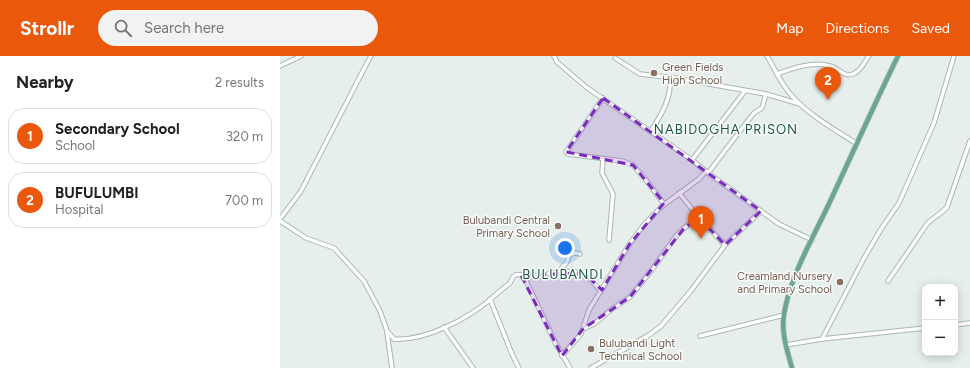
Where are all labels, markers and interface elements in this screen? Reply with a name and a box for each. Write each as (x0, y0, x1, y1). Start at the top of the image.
search box (98, 10, 378, 46)
text: Strollr (20, 17, 74, 40)
icon: search (112, 17, 134, 39)
text: Search here (144, 19, 224, 37)
text: Map (776, 20, 804, 37)
text: Directions (826, 20, 889, 37)
text: Saved (911, 20, 950, 37)
place label: Green Fields High School (662, 61, 723, 87)
pin: 2 (815, 67, 841, 100)
marker: Green Fields High School (649, 68, 659, 78)
text: Nearby (16, 72, 74, 92)
text: 2 results (215, 75, 264, 90)
text: Secondary School (55, 120, 180, 138)
district label: NABIDOGHA PRISON (654, 122, 798, 137)
text: 1 (27, 129, 33, 144)
text: 320 m (226, 129, 263, 144)
text: School (55, 138, 95, 153)
text: BUFULUMBI (55, 184, 139, 202)
text: 2 (26, 193, 34, 208)
text: 700 m (225, 193, 263, 208)
text: Hospital (55, 202, 103, 217)
pin: 1 (688, 206, 714, 239)
place label: Bulubandi Central Primary School (463, 214, 550, 240)
marker: Bulubandi Central Primary School (553, 221, 563, 231)
your location (555, 238, 575, 258)
district label: BULUBANDI (522, 267, 604, 282)
place label: Creamland Nursery and Primary School (737, 270, 832, 296)
marker: Creamland Nursery and Primary School (835, 277, 845, 287)
map controls (922, 284, 958, 356)
button: + (922, 284, 958, 320)
button: − (922, 320, 958, 356)
place label: Bulubandi Light Technical School (599, 337, 682, 363)
marker: Bulubandi Light Technical School (586, 344, 596, 354)

